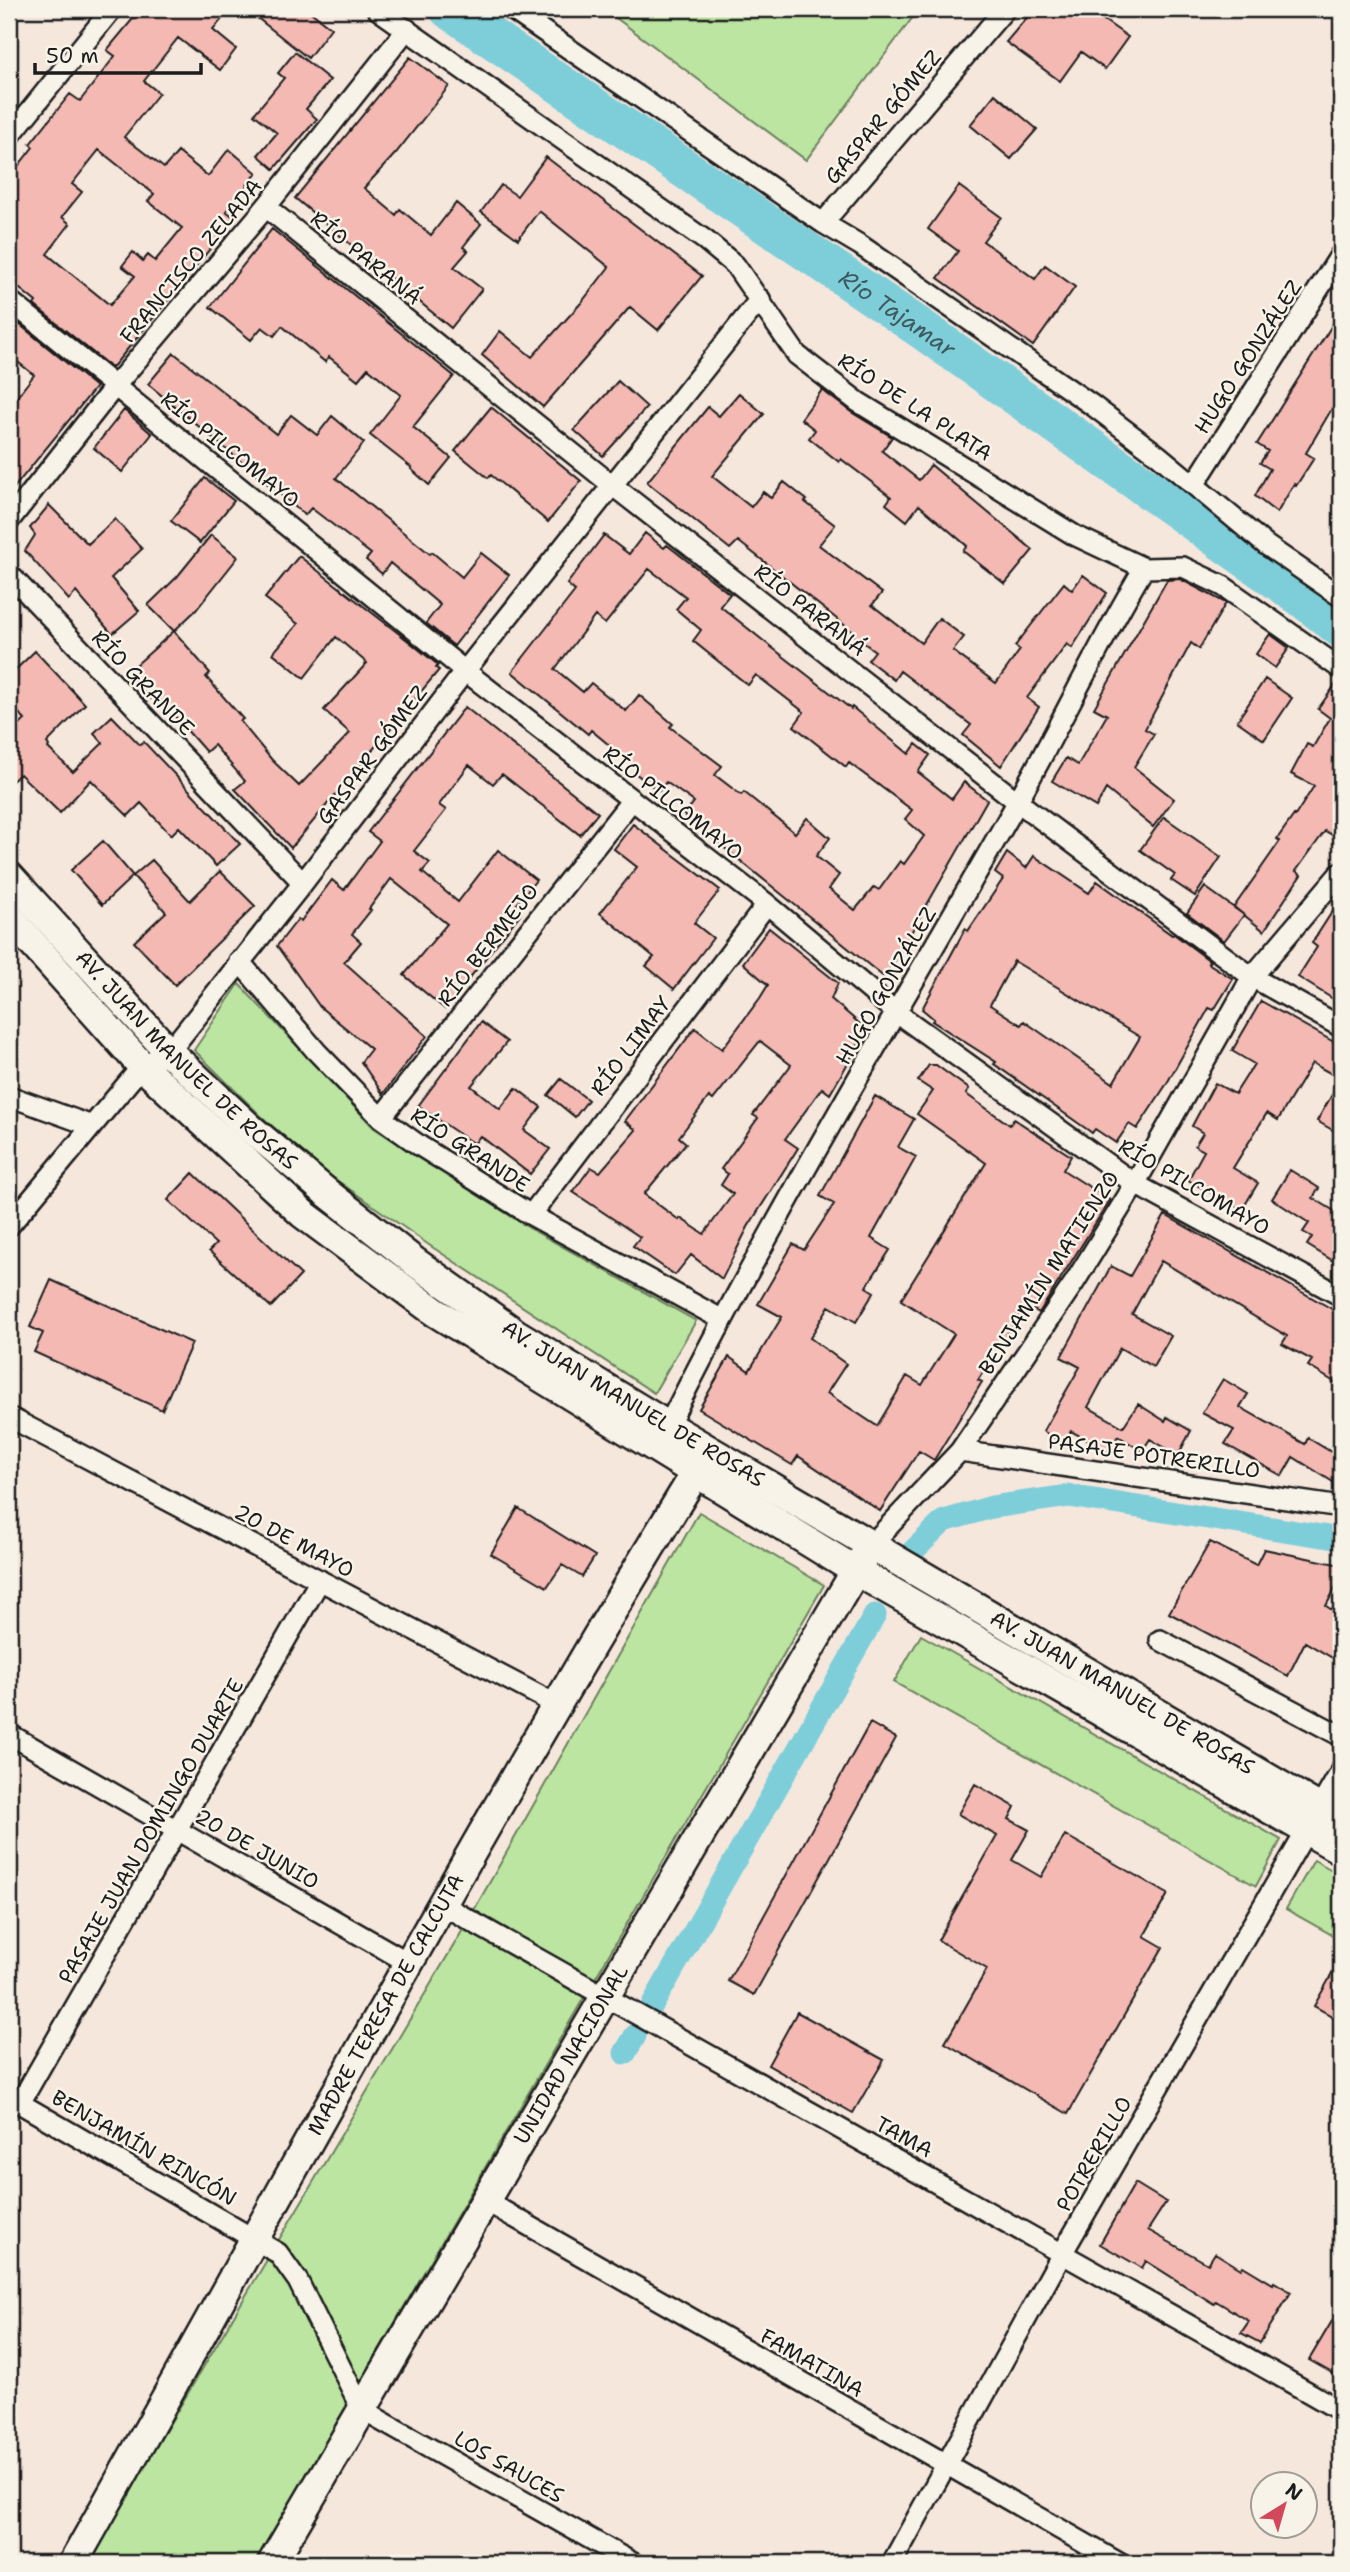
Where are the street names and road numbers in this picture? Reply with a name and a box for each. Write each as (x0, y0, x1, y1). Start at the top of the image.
street label: GASPAR GÓMEZ (818, 43, 948, 190)
street label: FRANCISCO ZELADA (114, 173, 268, 349)
street label: RÍO PARANÁ (305, 204, 428, 311)
street label: HUGO GONZÁLEZ (1187, 274, 1308, 439)
street label: RÍO DE LA PLATA (833, 346, 998, 467)
street label: RÍO PILCOMAYO (155, 385, 306, 515)
street label: RÍO PARANÁ (748, 557, 872, 663)
street label: RÍO GRANDE (85, 623, 201, 742)
street label: GASPAR GÓMEZ (310, 679, 434, 830)
street label: RÍO PILCOMAYO (597, 739, 749, 867)
street label: RÍO BERMEJO (430, 877, 545, 1012)
street label: HUGO GONZÁLEZ (828, 901, 943, 1070)
street label: AV. JUAN MANUEL DE ROSAS (69, 944, 303, 1176)
street label: RÍO LIMAY (584, 990, 678, 1102)
street label: RÍO GRANDE (405, 1100, 535, 1199)
street label: RÍO PILCOMAYO (1113, 1131, 1275, 1242)
street label: BENJAMÍN MATIENZO (972, 1165, 1126, 1380)
street label: AV. JUAN MANUEL DE ROSAS (496, 1314, 770, 1494)
street label: PASAJE POTRERILLO (1046, 1427, 1262, 1485)
street label: 20 DE MAYO (229, 1498, 359, 1584)
street label: AV. JUAN MANUEL DE ROSAS (985, 1604, 1260, 1781)
street label: PASAJE JUAN DOMINGO DUARTE (52, 1673, 250, 1989)
street label: 20 DE JUNIO (190, 1802, 324, 1896)
street label: MADRE TERESA DE CALCUTA (301, 1869, 470, 2140)
street label: UNIDAD NACIONAL (507, 1959, 635, 2149)
street label: BENJAMÍN RINCÓN (46, 2083, 242, 2212)
street label: POTRERILLO (1050, 2091, 1138, 2217)
street label: TAMA (870, 2110, 938, 2164)
street label: FAMATINA (755, 2322, 869, 2404)
street label: LOS SAUCES (449, 2424, 569, 2510)

